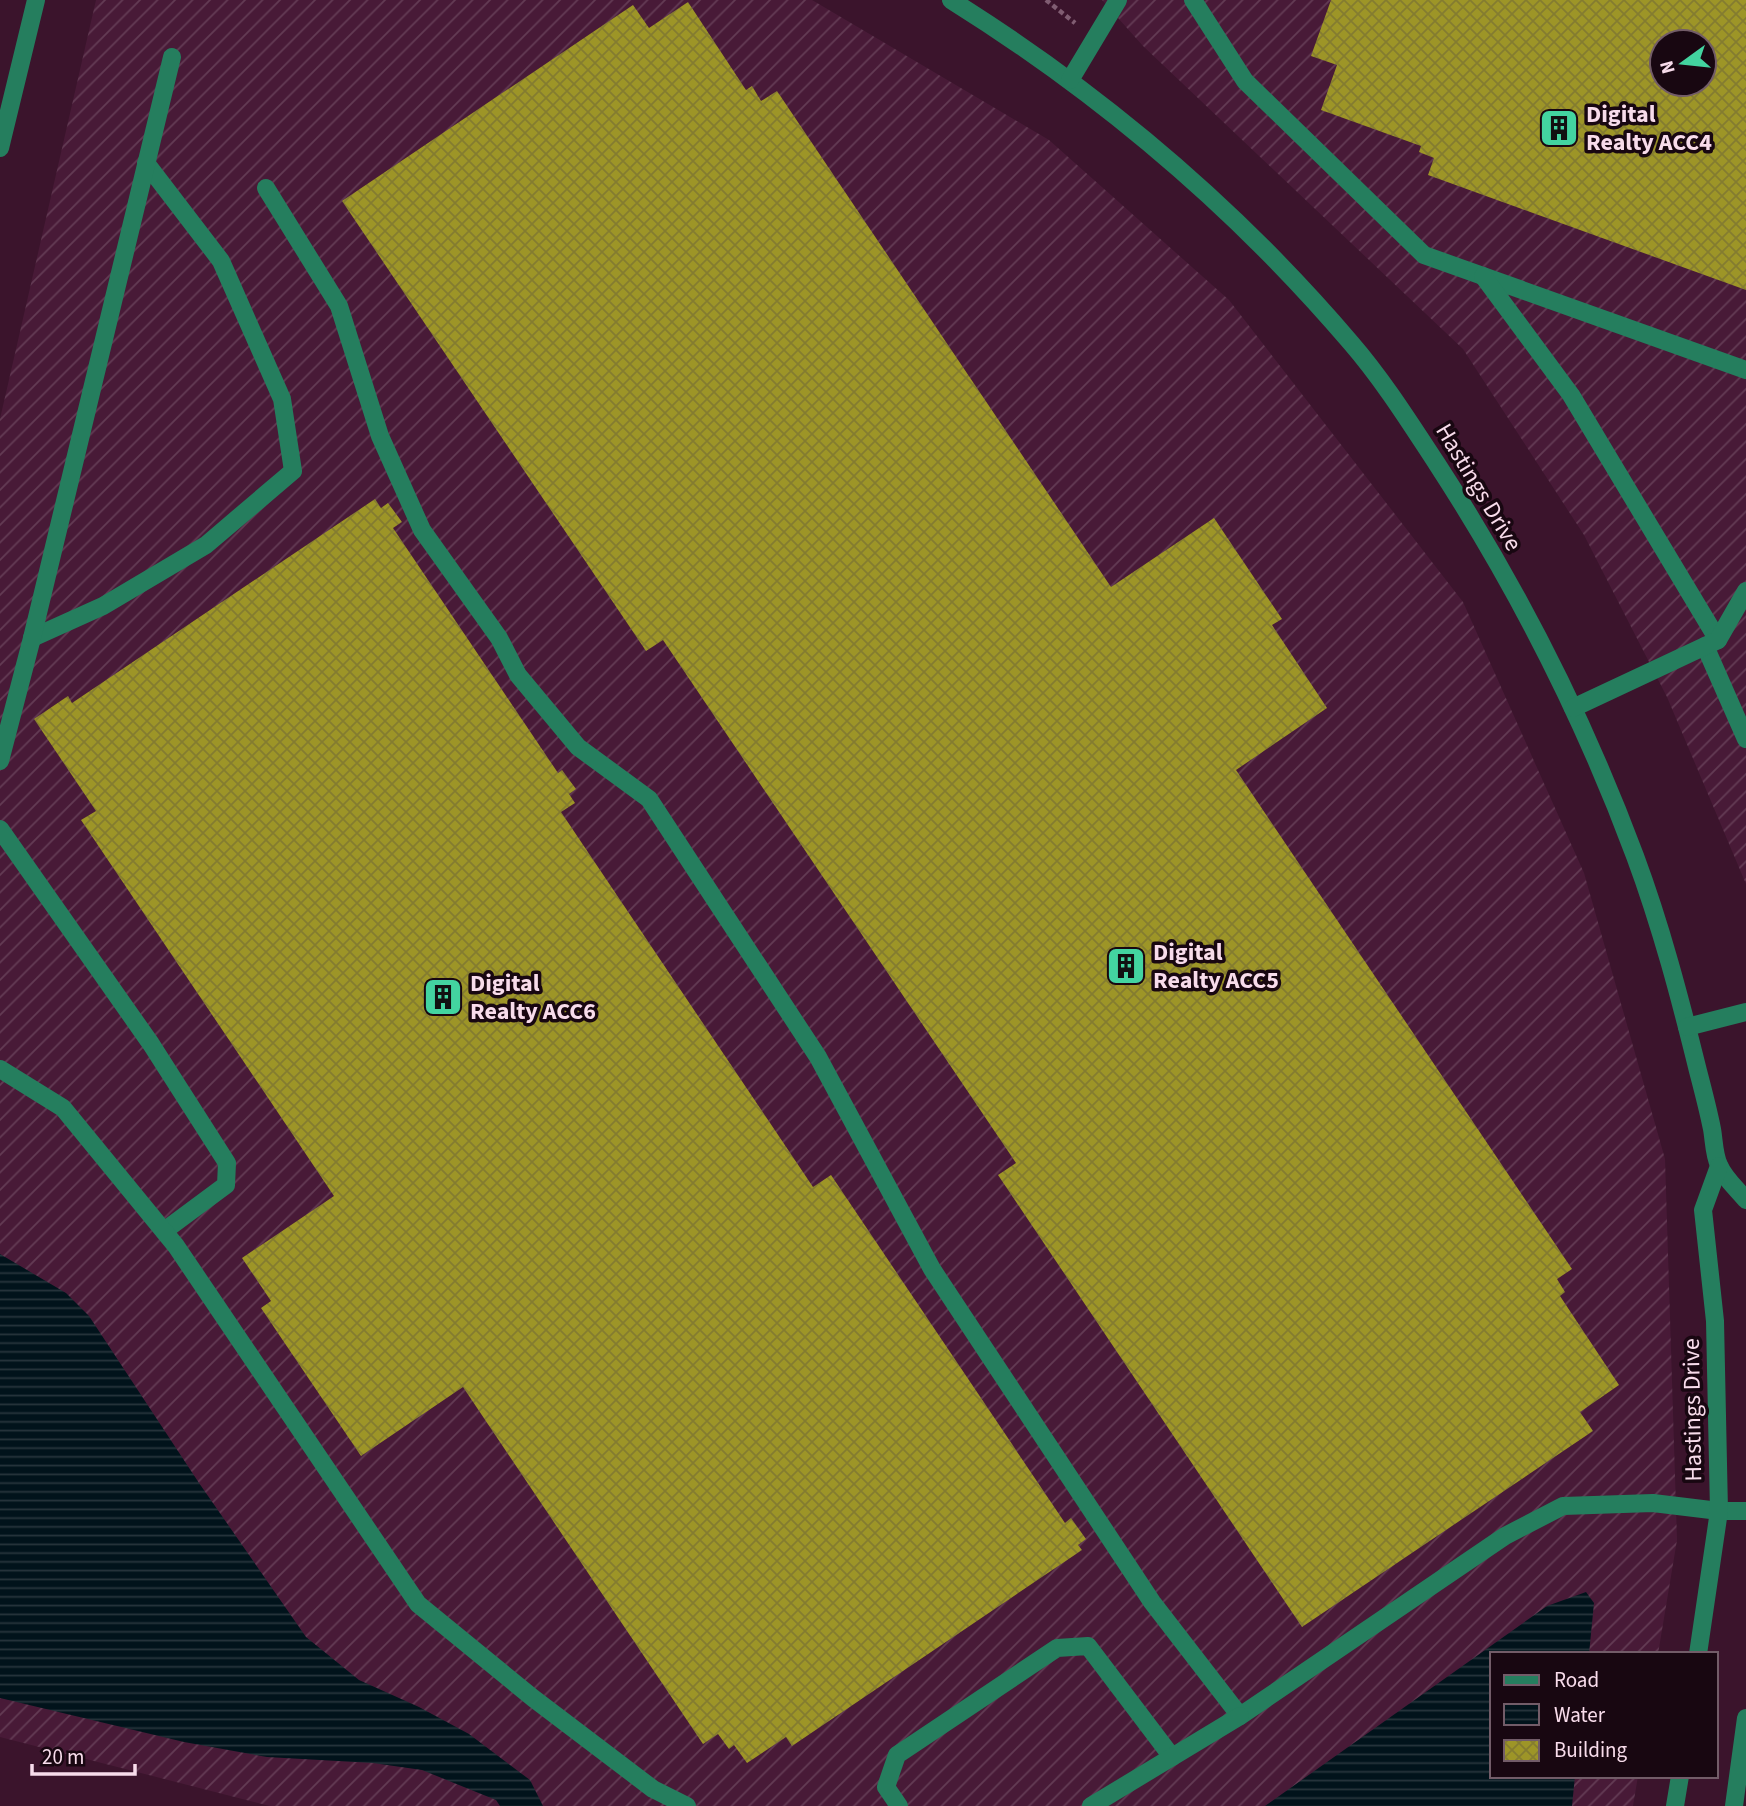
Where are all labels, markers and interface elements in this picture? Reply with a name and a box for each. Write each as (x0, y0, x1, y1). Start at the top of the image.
north arrow (1648, 28, 1718, 98)
text: N (1653, 57, 1683, 77)
place label: Digital Realty ACC4 (1586, 97, 1712, 160)
building icon: Digital Realty ACC4 (1538, 107, 1580, 149)
street label: Hastings Drive (1427, 417, 1531, 558)
place label: Digital Realty ACC5 (1153, 935, 1279, 998)
building icon: Digital Realty ACC5 (1105, 945, 1147, 987)
place label: Digital Realty ACC6 (470, 966, 596, 1029)
building icon: Digital Realty ACC6 (422, 976, 464, 1018)
street label: Hastings Drive (1674, 1338, 1711, 1482)
legend (1490, 1652, 1718, 1778)
text: Road (1554, 1665, 1599, 1695)
text: Water (1554, 1700, 1606, 1730)
scale bar (32, 1732, 135, 1776)
text: Building (1554, 1735, 1628, 1765)
text: 20 m (42, 1742, 84, 1772)

